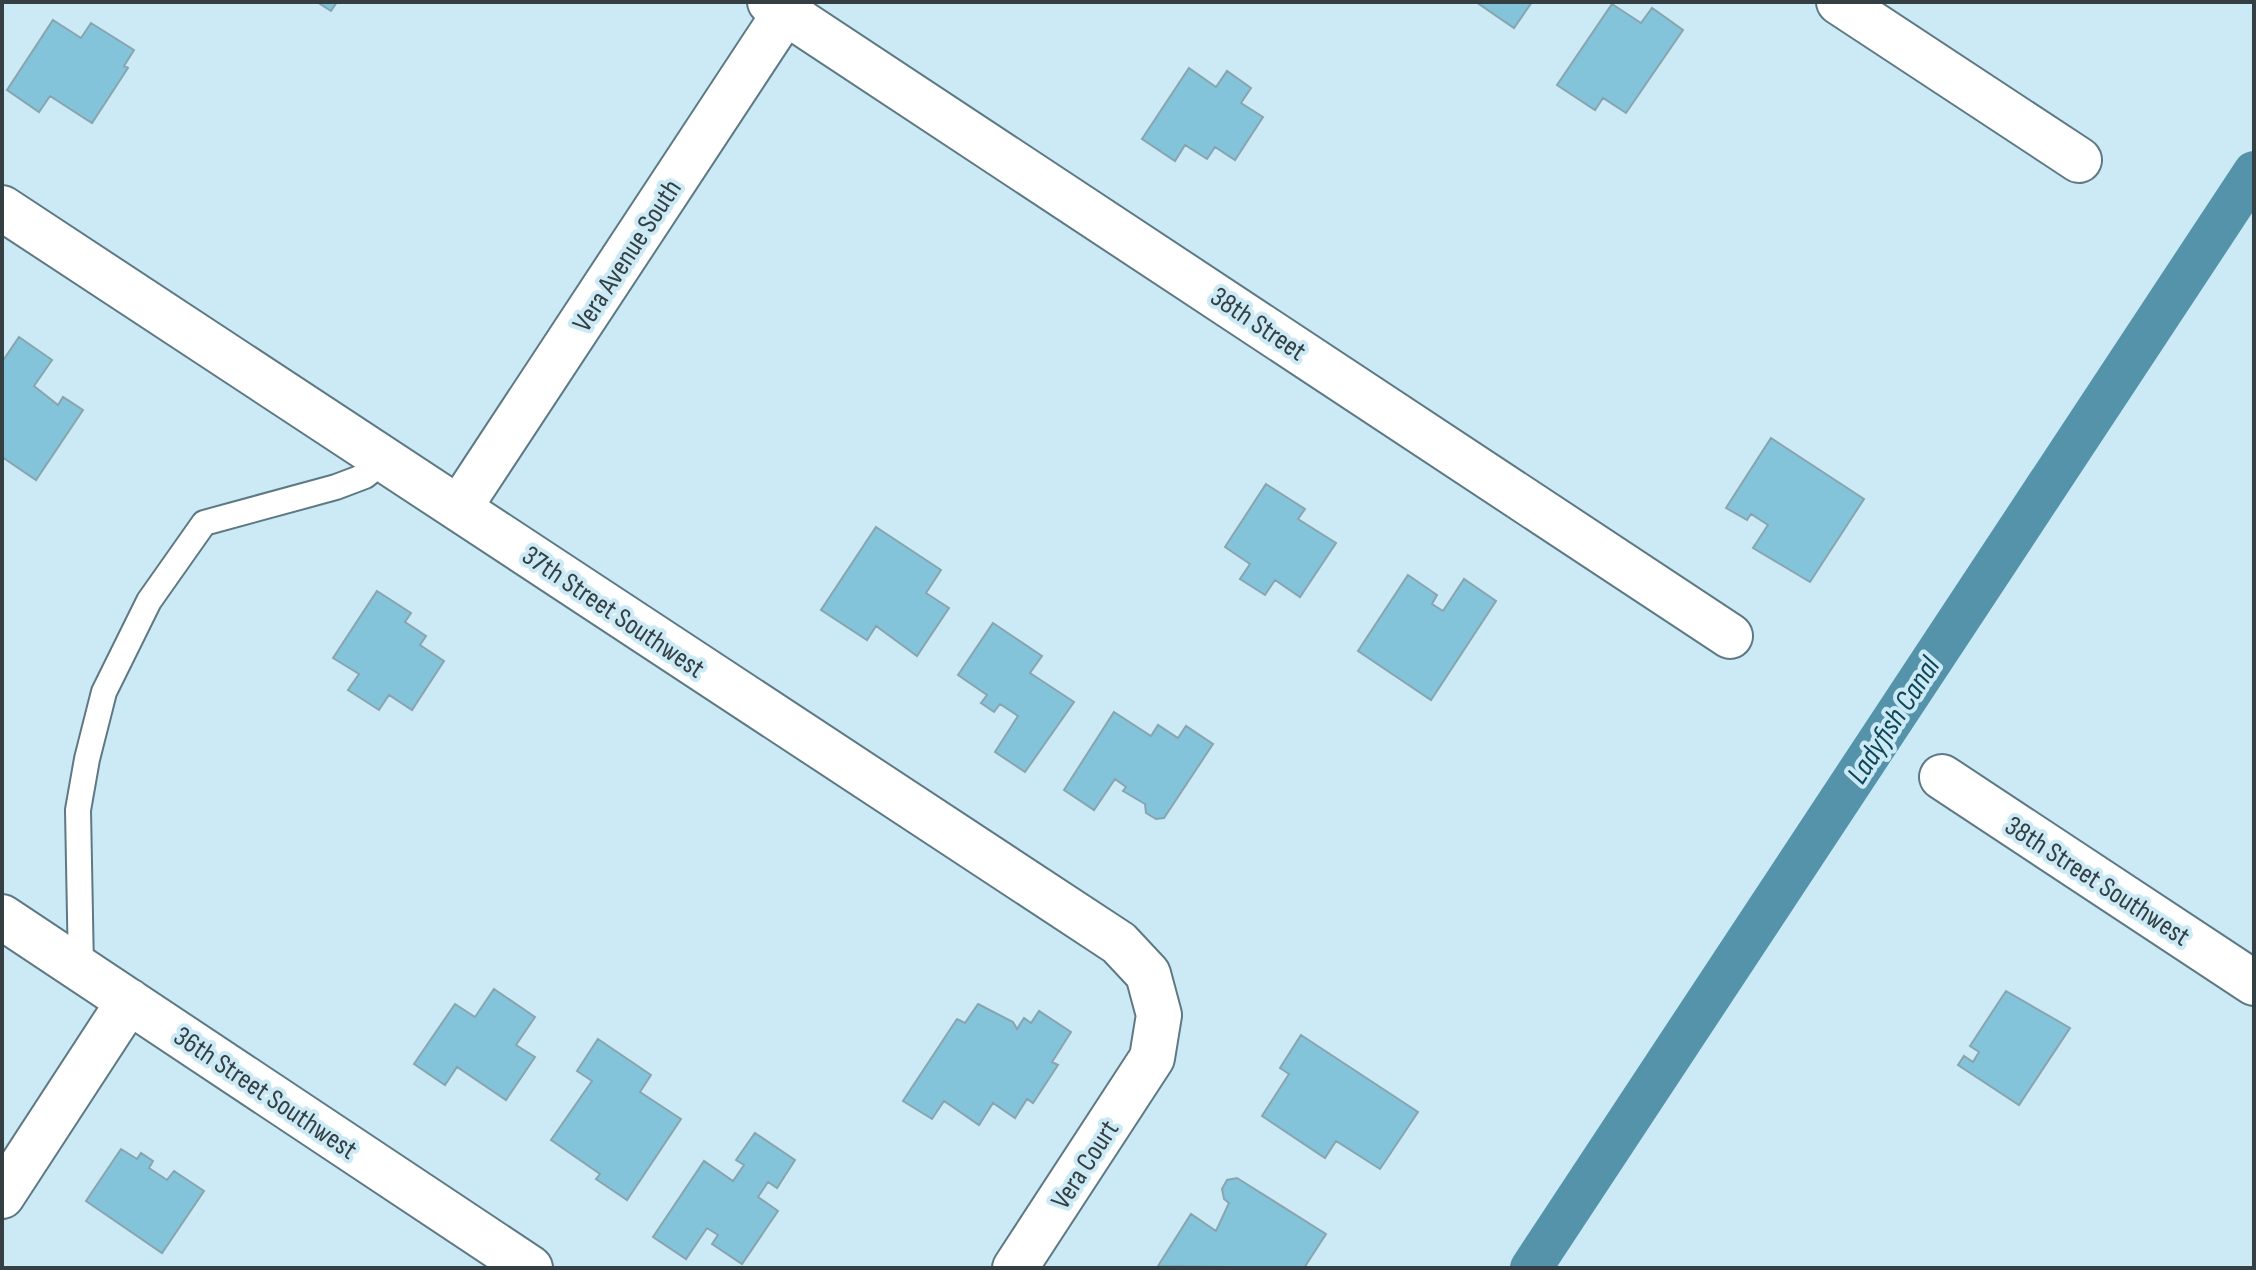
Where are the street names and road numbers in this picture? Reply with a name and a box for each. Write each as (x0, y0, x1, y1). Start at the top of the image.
street label: Vera Avenue South (566, 174, 689, 338)
street label: 38th Street (1204, 280, 1312, 368)
street label: 37th Street Southwest (516, 539, 711, 685)
street label: 38th Street Southwest (1999, 809, 2196, 953)
street label: 36th Street Southwest (167, 1020, 363, 1167)
street label: Vera Court (1044, 1114, 1126, 1215)

